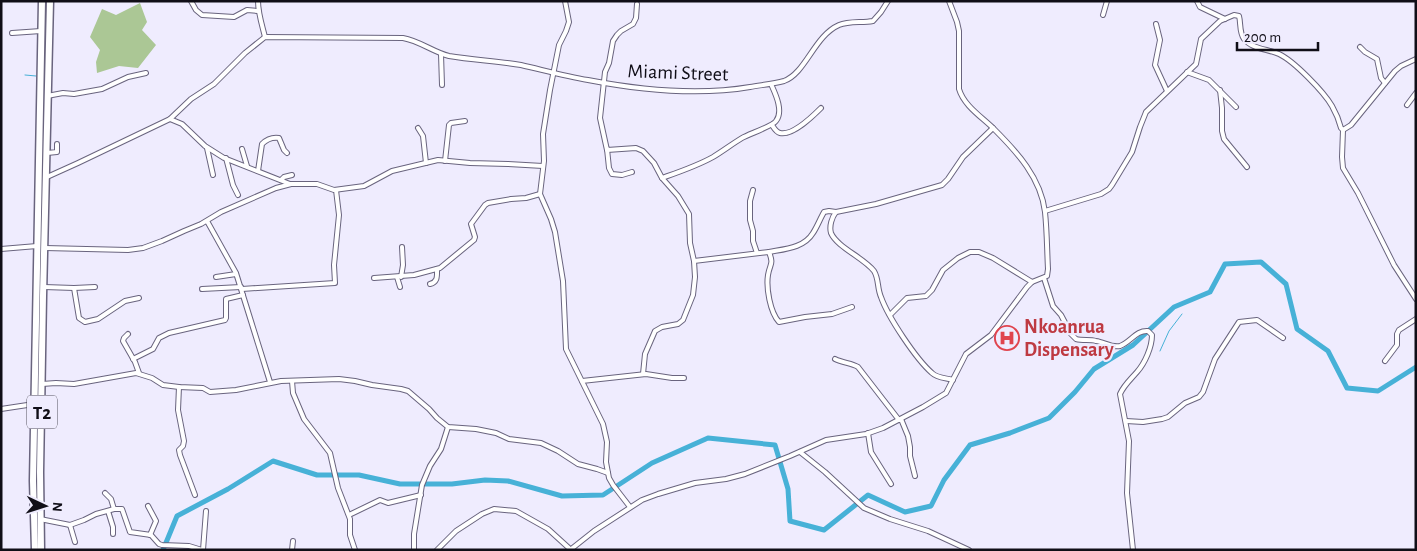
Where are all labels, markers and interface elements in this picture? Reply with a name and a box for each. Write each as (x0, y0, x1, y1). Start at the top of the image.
scale bar (1237, 20, 1318, 52)
text: 200 m (1244, 30, 1281, 45)
street label: Miami Street (627, 61, 729, 85)
place label: Nkoanrua Dispensary (1024, 317, 1114, 360)
hospital icon: Nkoanrua Dispensary (994, 325, 1020, 351)
road number: T2 (27, 396, 57, 428)
north arrow (20, 481, 70, 531)
text: N (50, 501, 64, 512)

